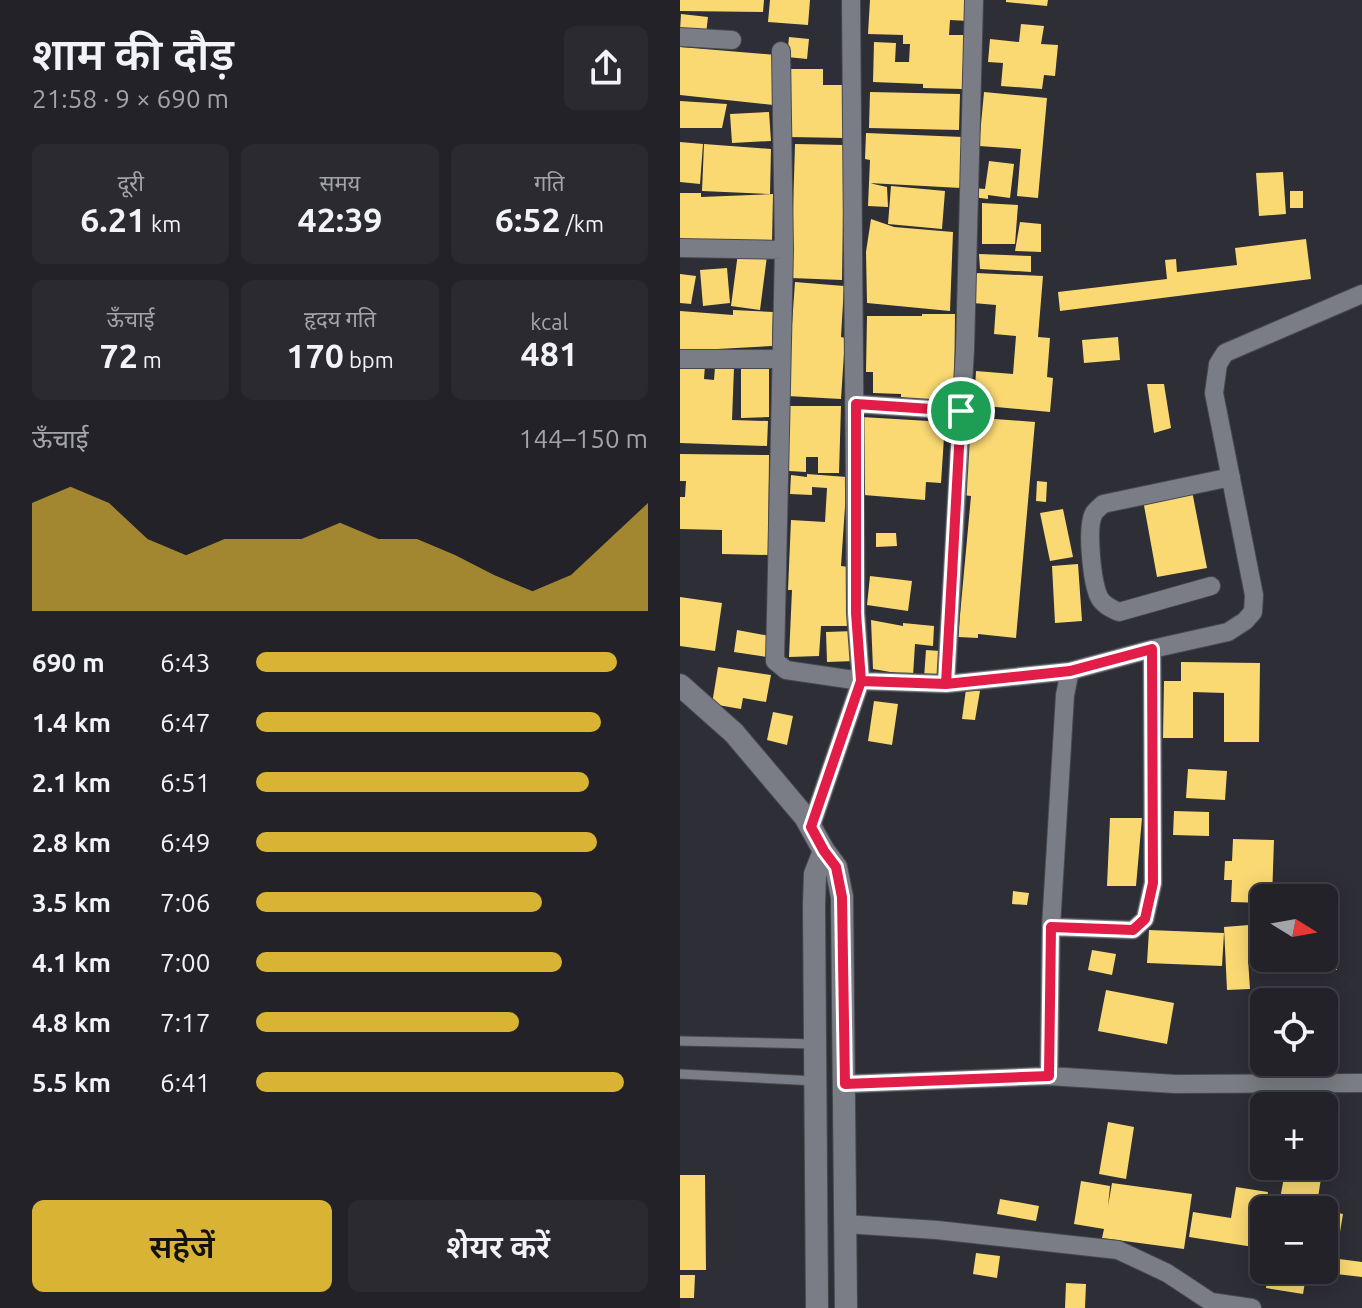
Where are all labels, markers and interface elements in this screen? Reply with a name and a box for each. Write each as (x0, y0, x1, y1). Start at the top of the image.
button: share (564, 26, 648, 110)
text: शाम की दौड़ (32, 29, 234, 78)
text: 21:58 · 9 × 690 m (32, 84, 229, 113)
text: दूरी (117, 170, 144, 195)
text: समय (320, 170, 360, 195)
text: गति (534, 170, 565, 195)
text: 6.21 (80, 200, 146, 238)
text: 42:39 (297, 200, 383, 238)
text: 6:52 (495, 200, 561, 238)
text: km (146, 211, 181, 236)
text: /km (561, 211, 604, 236)
text: ऊँचाई (107, 306, 155, 331)
text: हृदय गति (304, 306, 376, 331)
text: kcal (530, 309, 568, 334)
text: 481 (521, 334, 578, 372)
text: 72 (99, 336, 138, 374)
text: 170 (286, 336, 344, 374)
text: m (138, 347, 162, 372)
text: bpm (344, 347, 394, 372)
pin (927, 377, 995, 445)
icon: arrive (939, 389, 983, 433)
text: ऊँचाई (32, 424, 88, 453)
text: 144–150 m (519, 424, 648, 453)
text: 690 m (32, 648, 105, 677)
text: 6:43 (160, 648, 210, 677)
text: 1.4 km (32, 708, 111, 737)
text: 6:47 (160, 708, 210, 737)
text: 2.1 km (32, 768, 111, 797)
text: 6:51 (160, 768, 210, 797)
text: 2.8 km (32, 828, 111, 857)
text: 6:49 (160, 828, 210, 857)
north arrow (1250, 884, 1338, 972)
map controls (1250, 884, 1338, 1284)
text: 3.5 km (32, 888, 111, 917)
text: 7:06 (160, 888, 210, 917)
text: 4.1 km (32, 948, 111, 977)
text: 7:00 (160, 948, 210, 977)
button: locate (1250, 988, 1338, 1076)
text: 4.8 km (32, 1008, 111, 1037)
text: 7:17 (160, 1008, 210, 1037)
text: 5.5 km (32, 1068, 111, 1097)
text: 6:41 (160, 1068, 210, 1097)
button: + (1250, 1092, 1338, 1180)
button: − (1250, 1196, 1338, 1284)
button: सहेजें (32, 1200, 332, 1292)
button: शेयर करें (348, 1200, 648, 1292)

